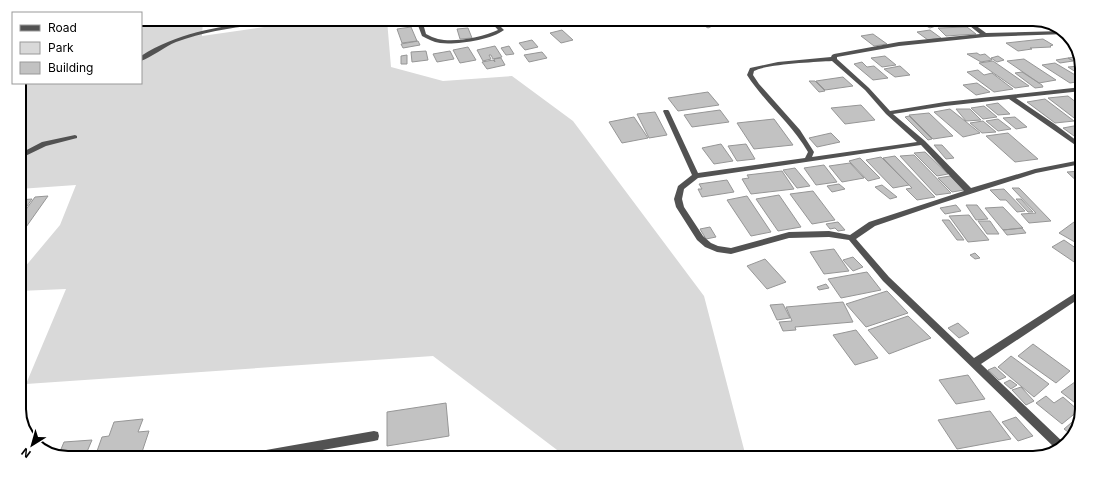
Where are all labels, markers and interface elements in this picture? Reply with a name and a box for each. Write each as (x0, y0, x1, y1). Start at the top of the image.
legend (12, 12, 142, 84)
text: Road (48, 20, 77, 35)
text: Park (48, 40, 74, 55)
text: Building (48, 60, 93, 75)
north arrow (12, 425, 52, 465)
text: N (18, 445, 34, 461)

